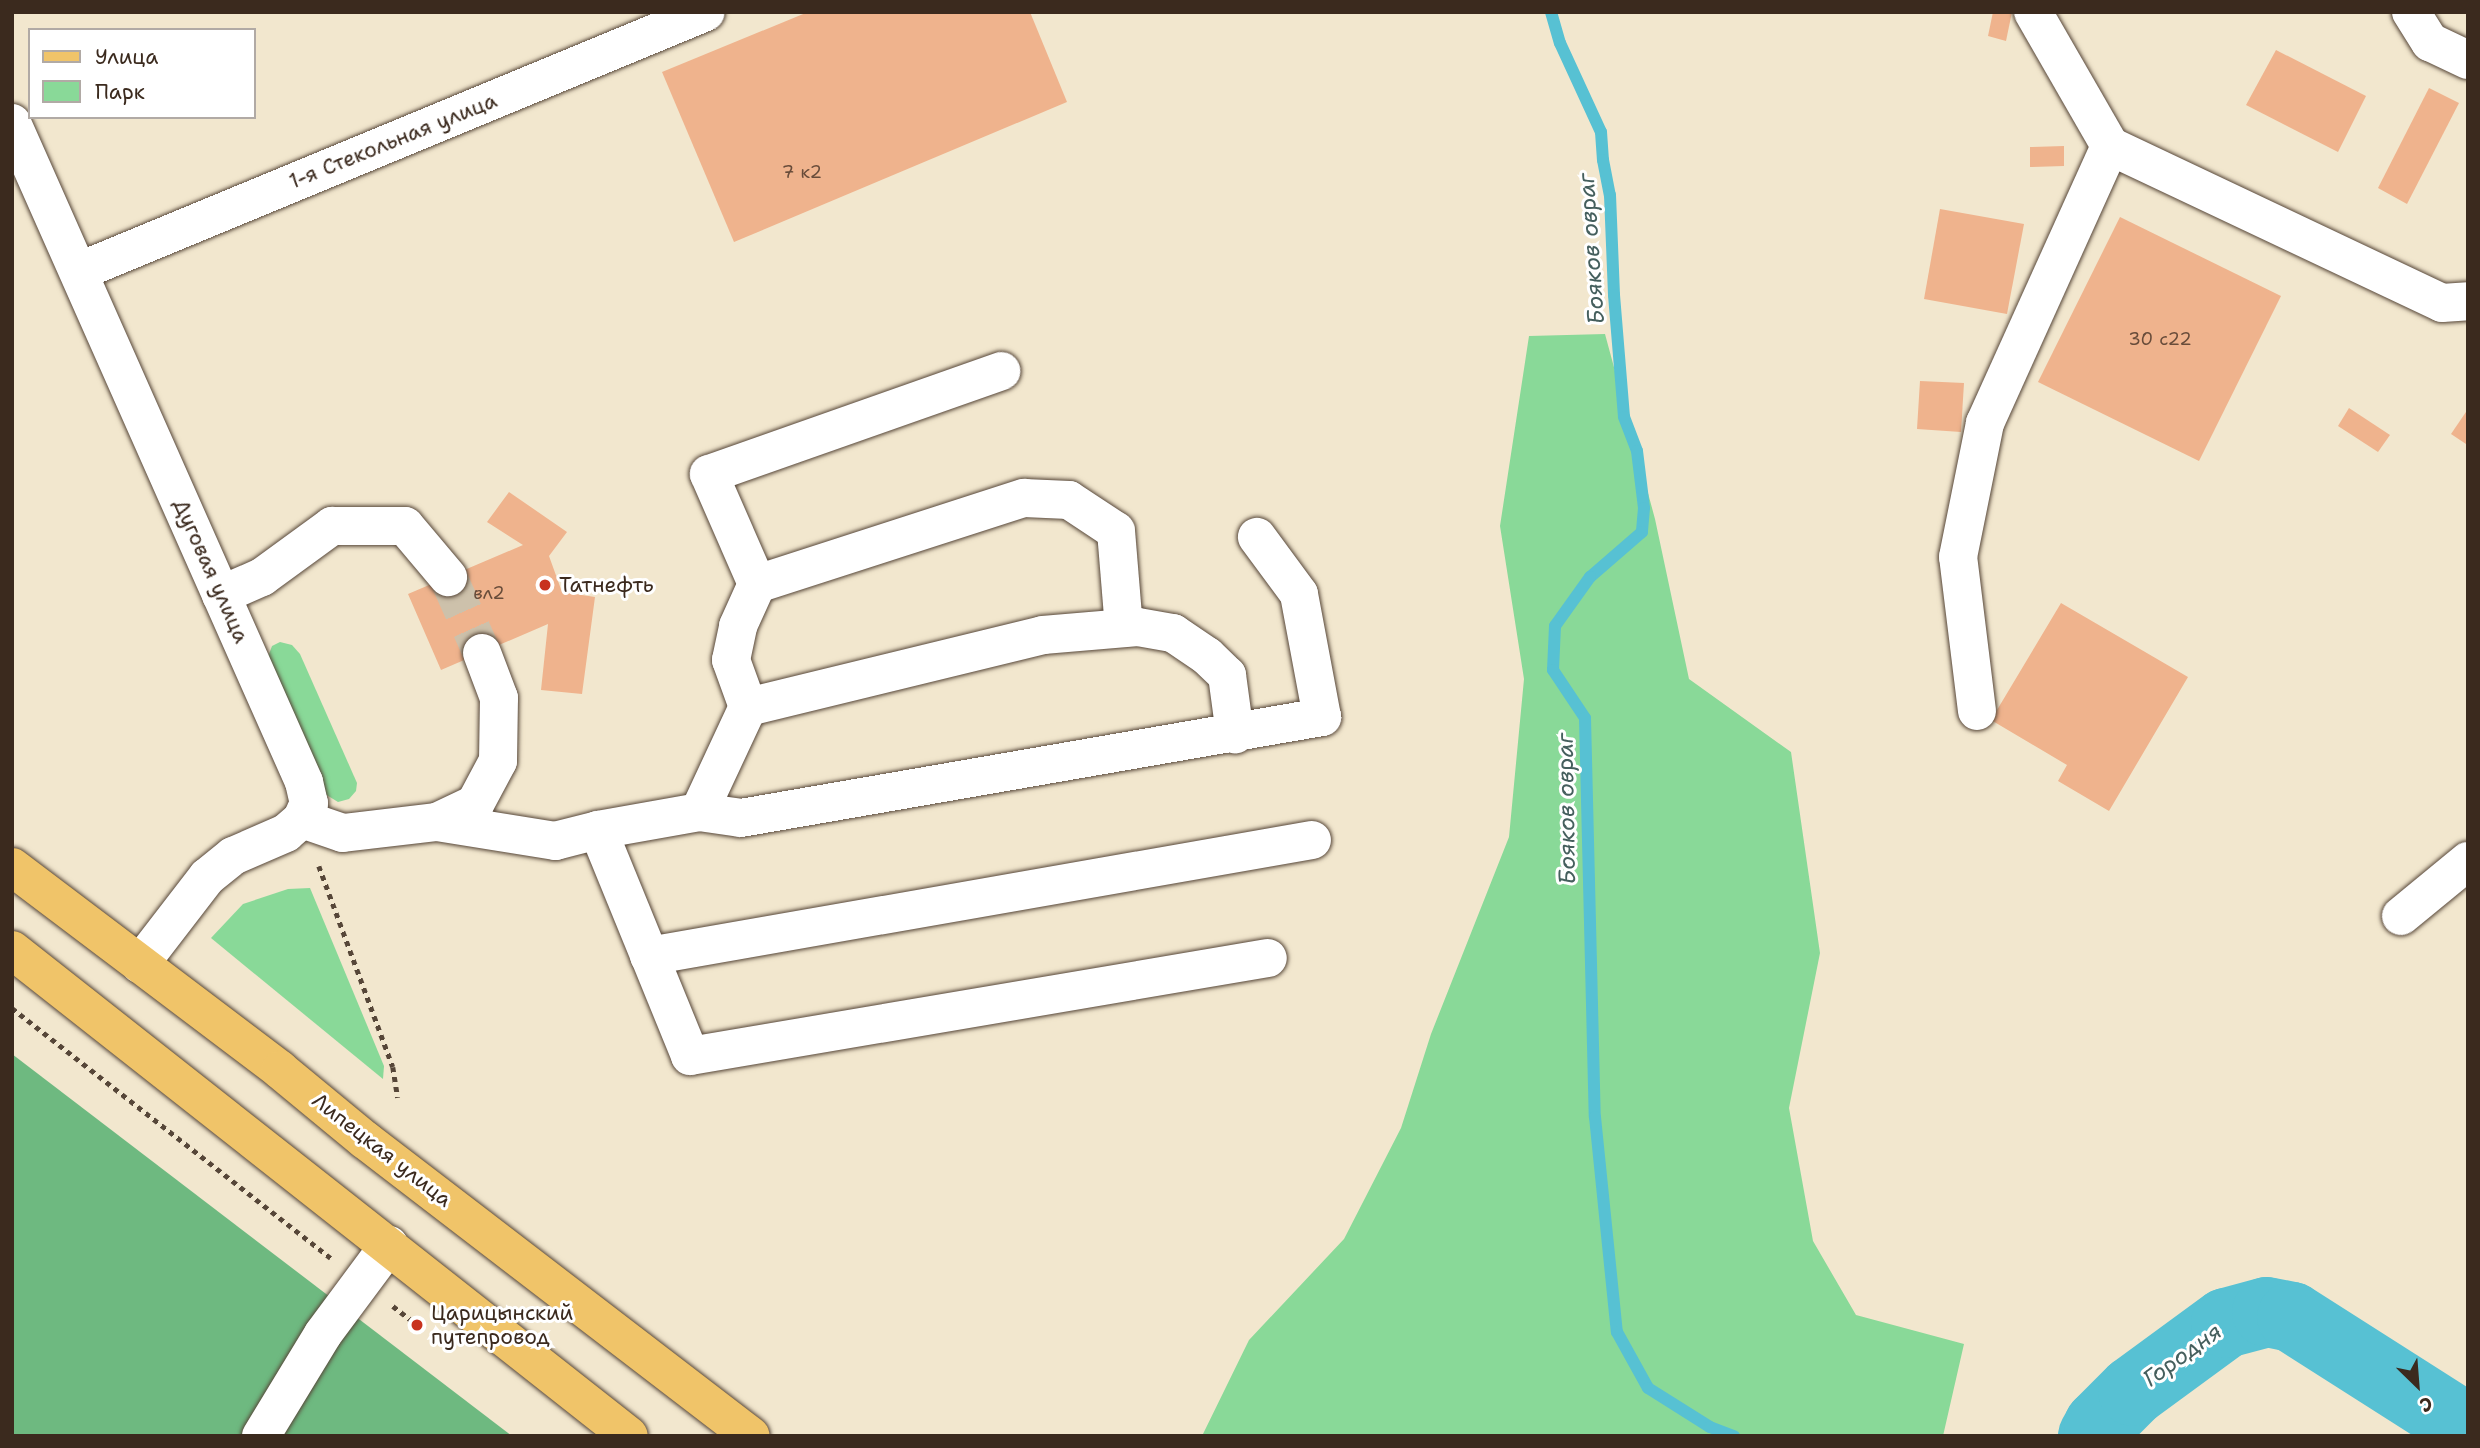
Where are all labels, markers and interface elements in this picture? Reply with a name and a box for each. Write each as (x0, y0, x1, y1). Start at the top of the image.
legend (28, 28, 256, 119)
text: Улица (95, 43, 158, 71)
text: Парк (95, 78, 145, 106)
street label: 1-я Стекольная улица (285, 88, 501, 194)
house number: 7 к2 (782, 161, 822, 183)
water label: Бояков овраг (1572, 172, 1610, 326)
house number: 30 с22 (2128, 328, 2192, 350)
street label: Дуговая улица (168, 495, 254, 647)
place label: Татнефть (559, 572, 654, 598)
marker: Татнефть (537, 577, 553, 593)
house number: вл2 (473, 582, 505, 604)
water label: Бояков овраг (1551, 733, 1581, 885)
street label: Липецкая улица (307, 1088, 457, 1212)
place label: Царицынский путепровод (431, 1300, 573, 1350)
marker: Царицынский путепровод (409, 1317, 425, 1333)
water label: Городня (2137, 1317, 2227, 1393)
north arrow (2382, 1350, 2452, 1420)
text: С (2416, 1391, 2437, 1418)

